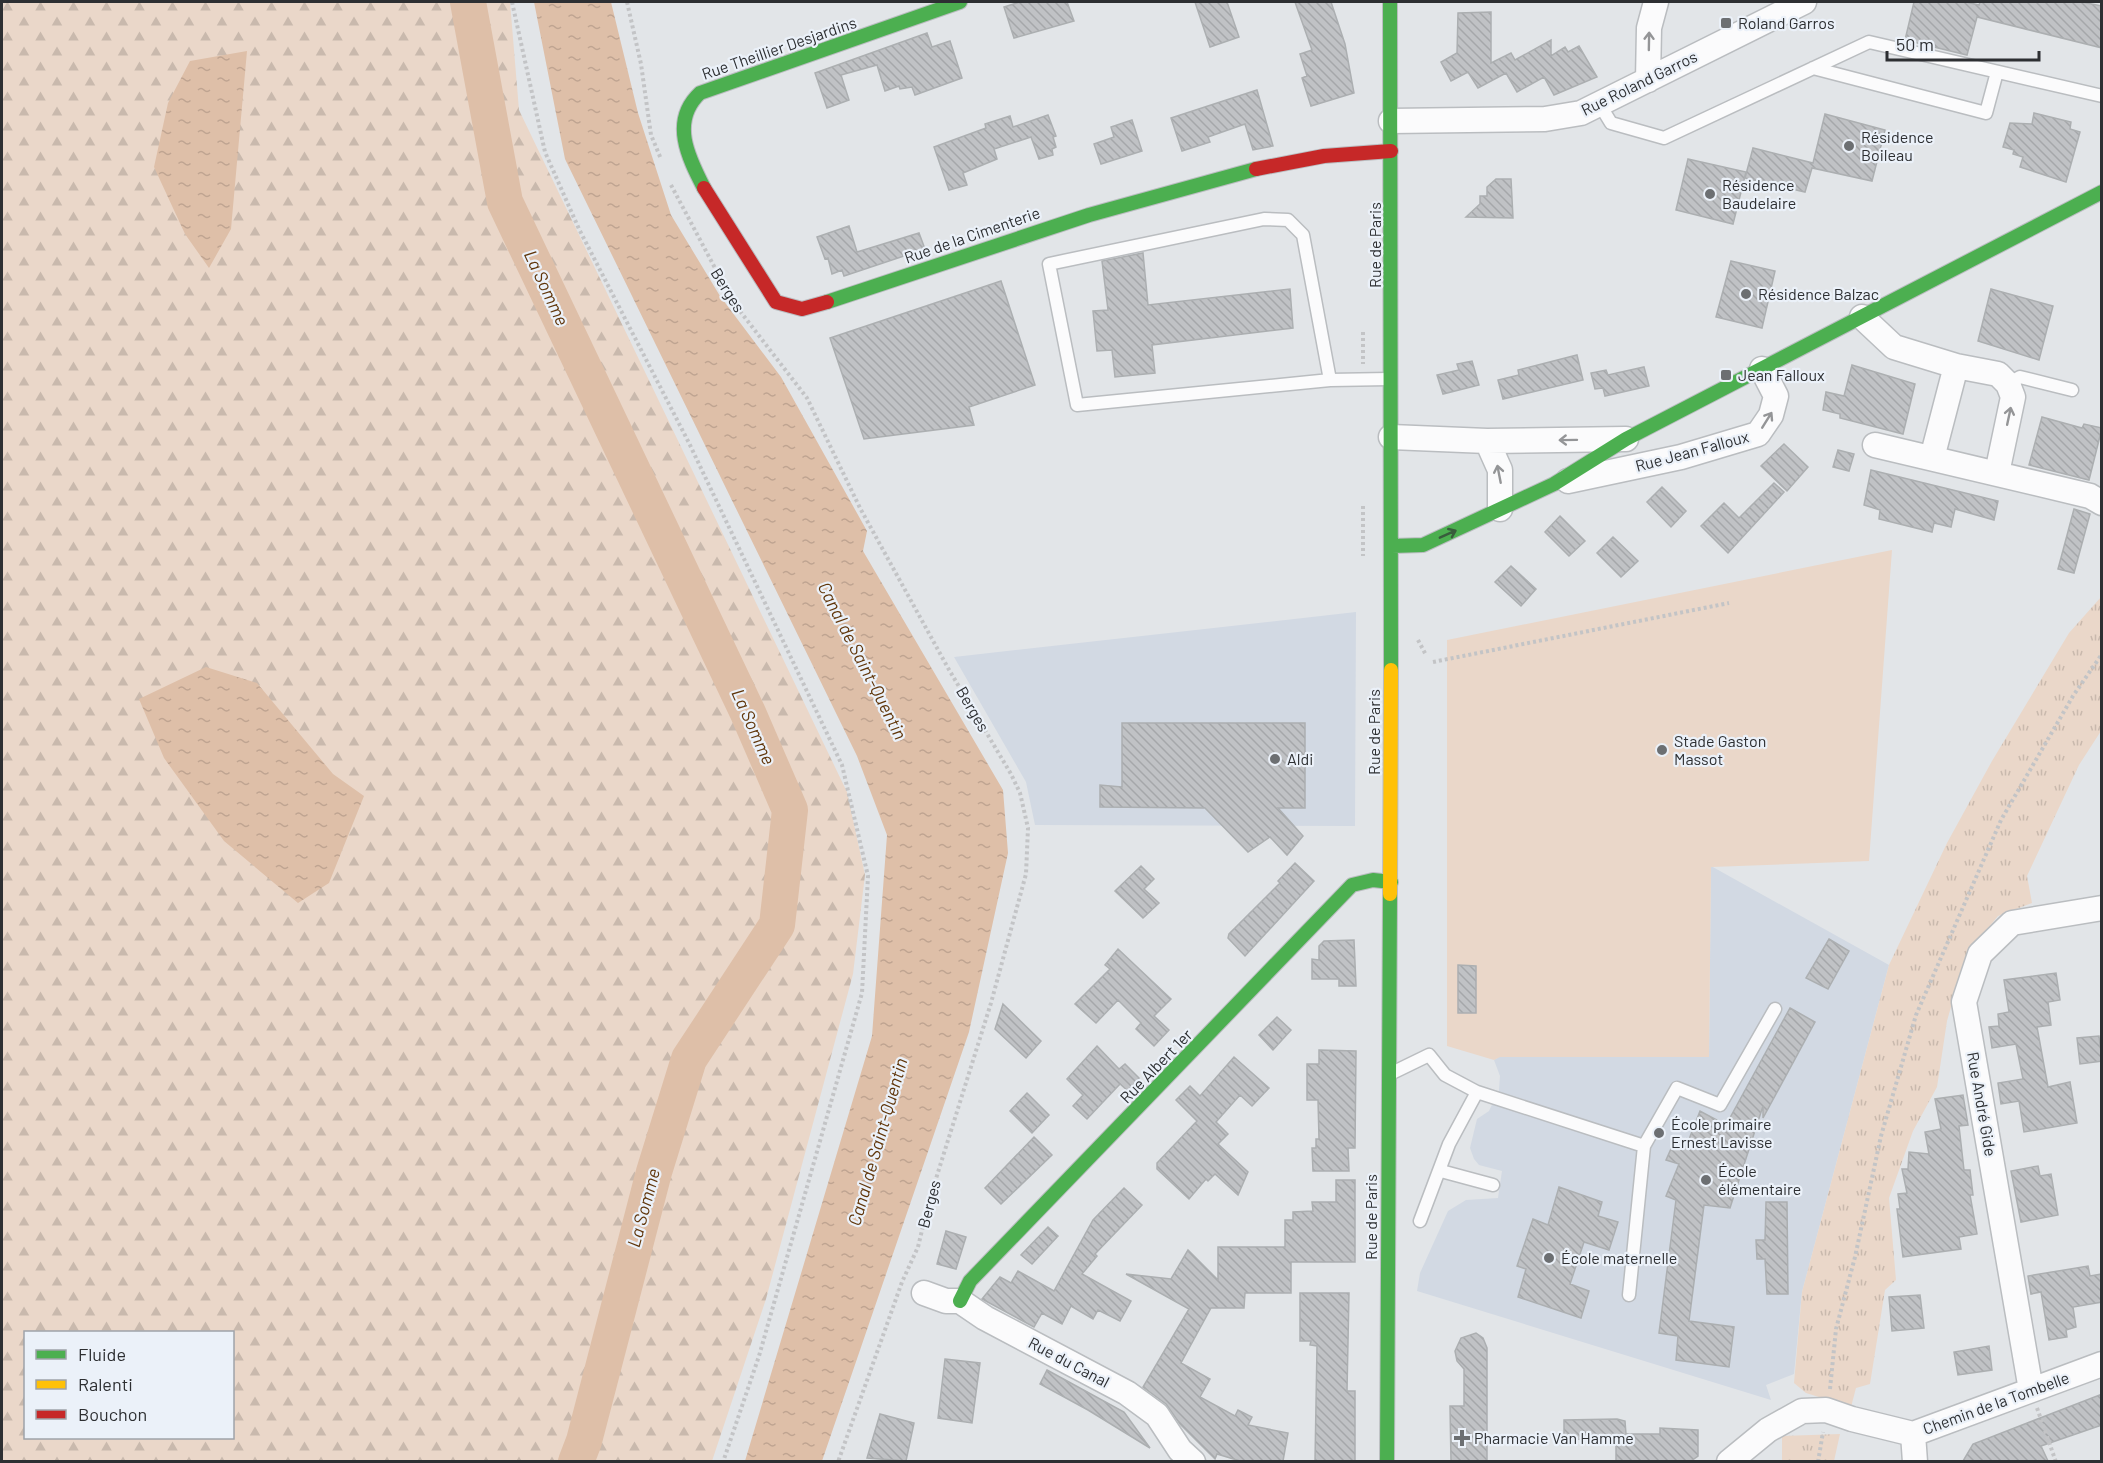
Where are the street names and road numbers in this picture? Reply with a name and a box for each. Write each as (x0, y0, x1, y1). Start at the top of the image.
street label: Rue Theillier Desjardins (699, 12, 859, 83)
street label: Rue Roland Garros (1578, 46, 1700, 119)
street label: Rue de la Cimenterie (902, 202, 1042, 267)
street label: Rue de Paris (1365, 202, 1384, 288)
street label: Berges (707, 264, 749, 315)
street label: Rue Jean Falloux (1633, 426, 1751, 475)
street label: Berges (953, 683, 994, 735)
street label: Rue de Paris (1364, 689, 1383, 775)
street label: Rue Albert 1er (1116, 1025, 1196, 1107)
street label: Rue André Gide (1964, 1050, 2001, 1158)
street label: Rue de Paris (1361, 1174, 1380, 1260)
street label: Berges (913, 1178, 944, 1230)
street label: Rue du Canal (1026, 1332, 1113, 1391)
street label: Chemin de la Tombelle (1920, 1367, 2072, 1438)

